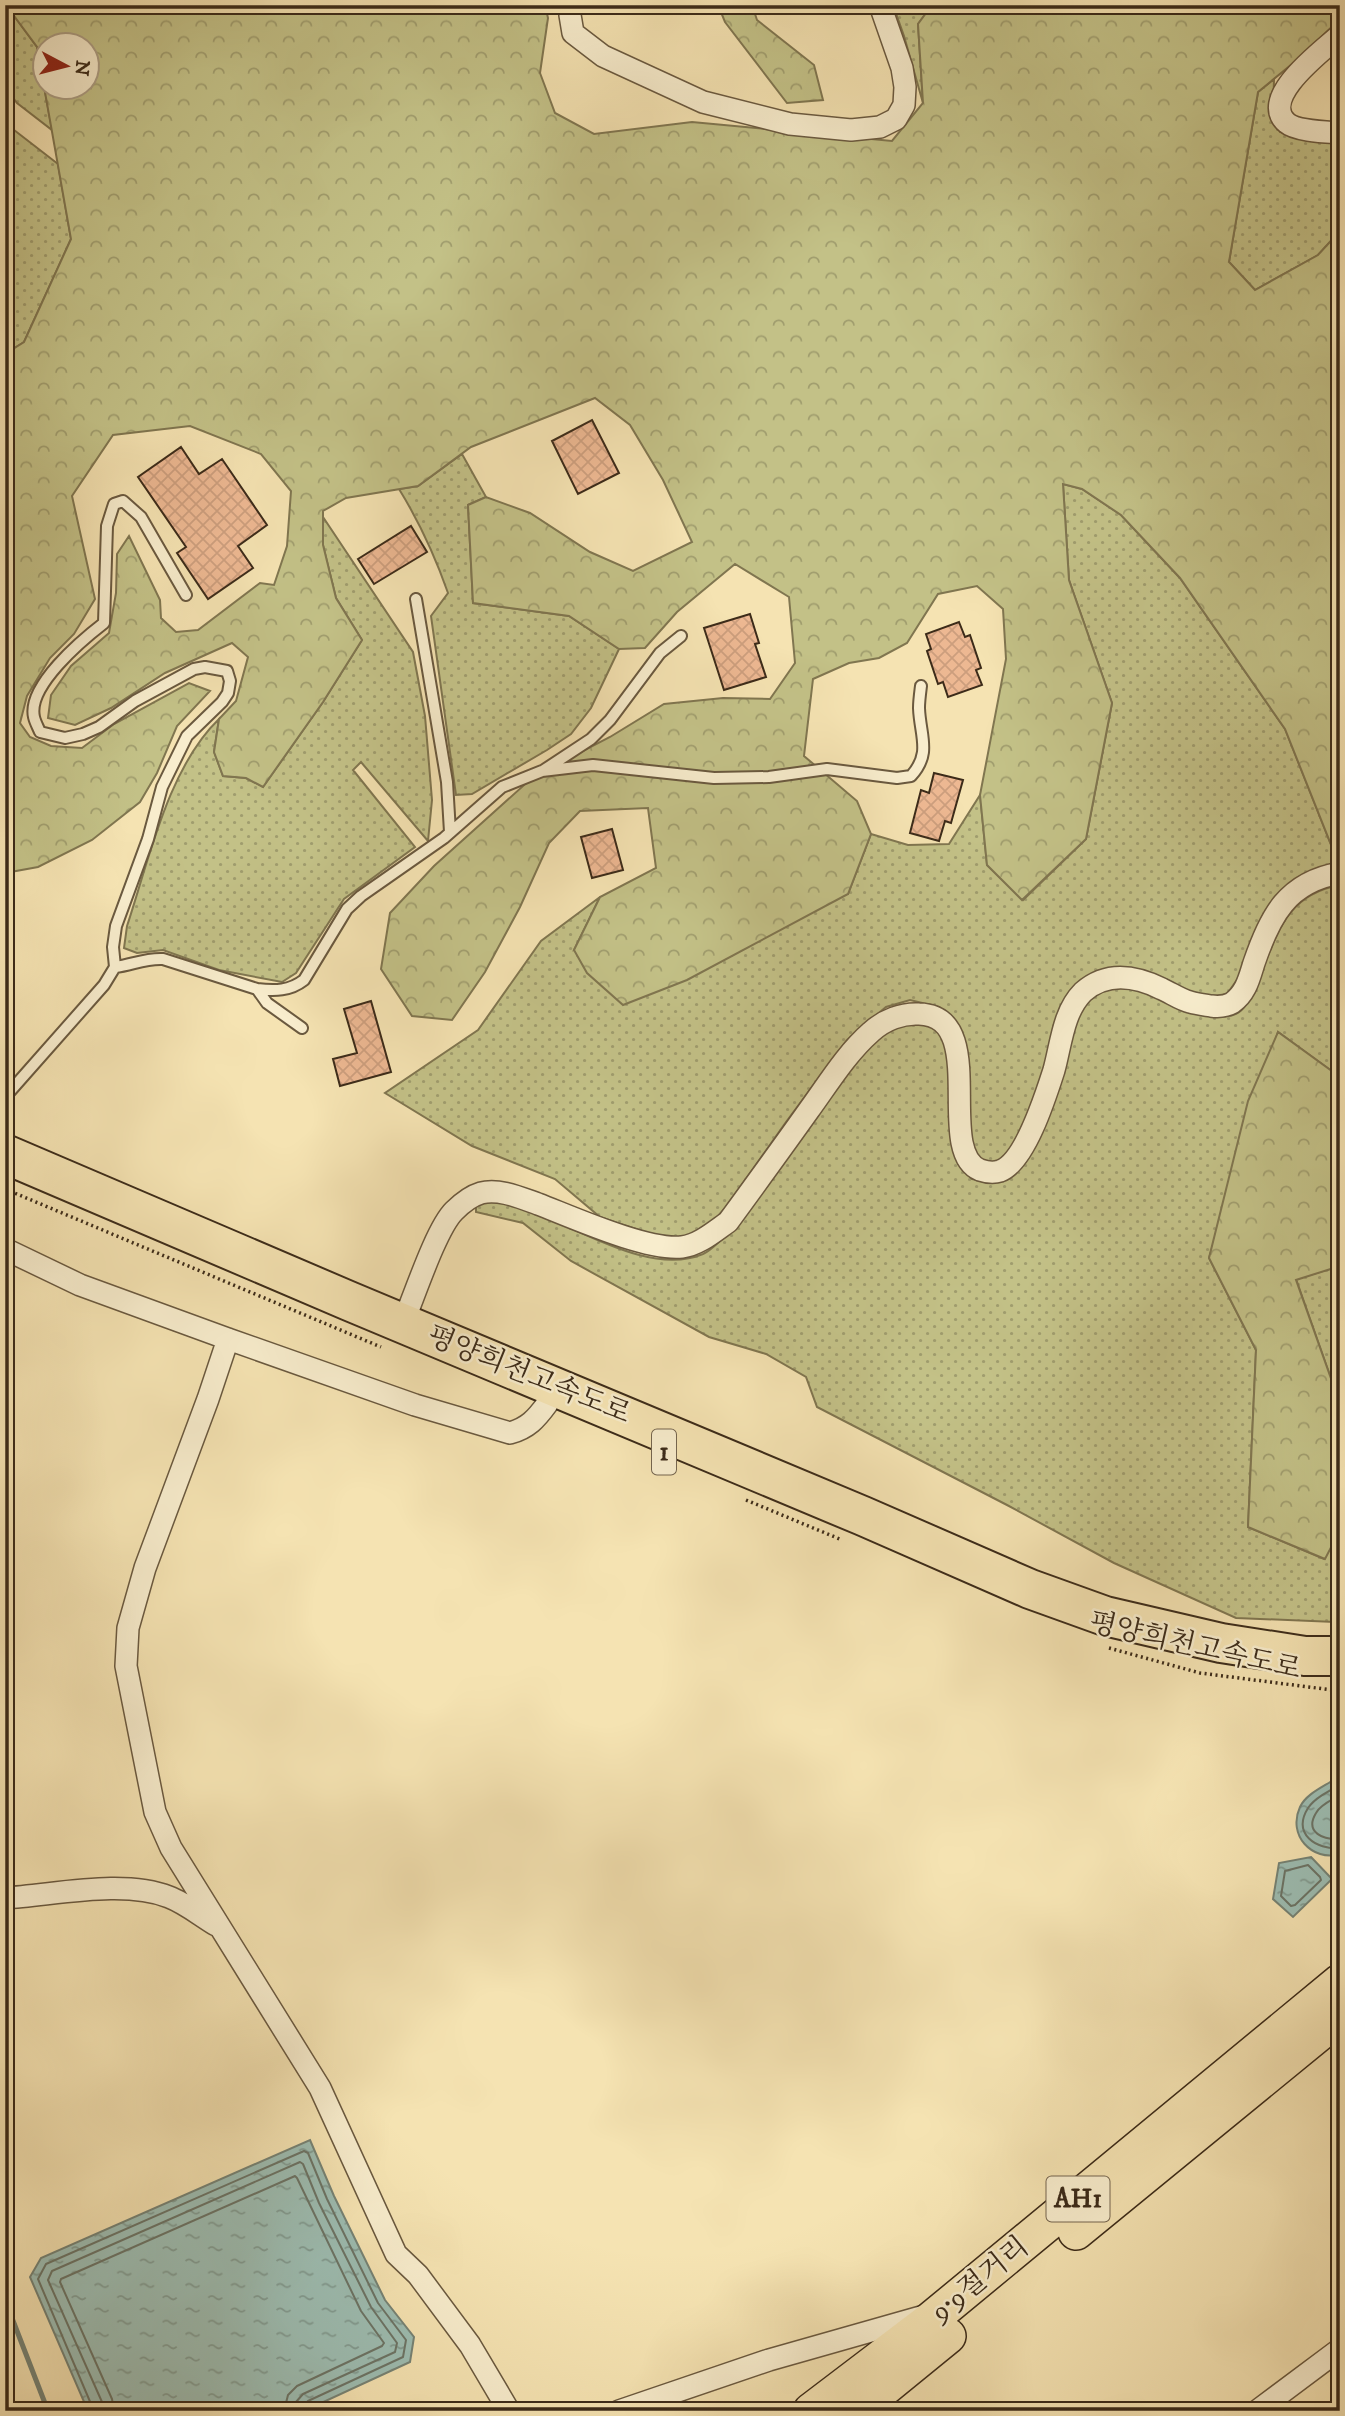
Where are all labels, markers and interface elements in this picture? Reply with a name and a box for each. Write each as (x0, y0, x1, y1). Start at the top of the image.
north arrow (32, 32, 102, 102)
text: N (69, 59, 94, 77)
street label: 평양희천고속도로 (422, 1318, 636, 1432)
road number: 1 (652, 1429, 676, 1474)
street label: 평양희천고속도로 (1086, 1605, 1304, 1687)
road number: AH1 (1046, 2176, 1110, 2222)
street label: 9·9절거리 (922, 2229, 1036, 2330)

